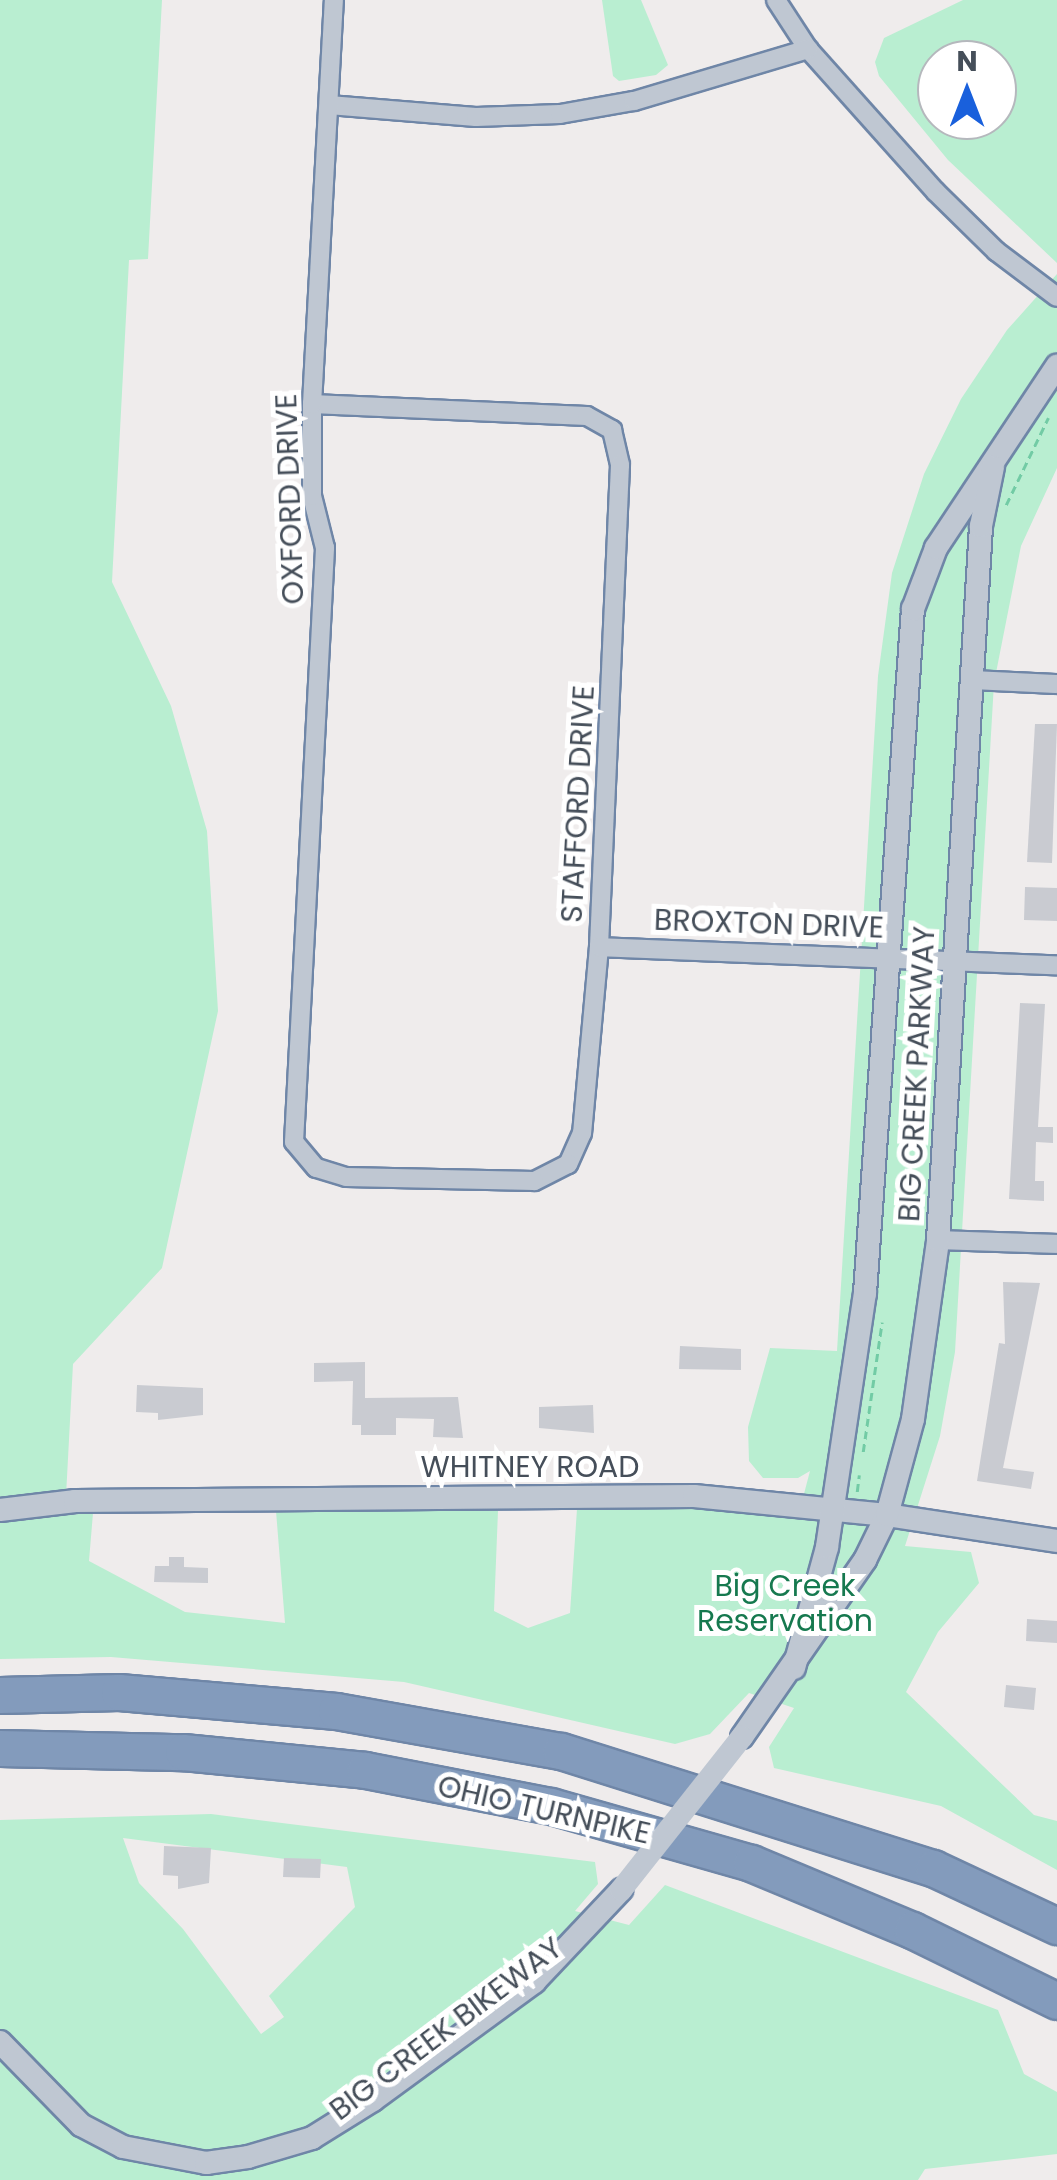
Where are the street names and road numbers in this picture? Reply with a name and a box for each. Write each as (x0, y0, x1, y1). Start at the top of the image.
street label: OXFORD DRIVE (268, 393, 312, 605)
street label: STAFFORD DRIVE (554, 684, 602, 924)
street label: BROXTON DRIVE (653, 902, 885, 946)
street label: BIG CREEK PARKWAY (891, 925, 943, 1223)
street label: WHITNEY ROAD (421, 1449, 639, 1485)
street label: OHIO TURNPIKE (434, 1768, 654, 1852)
street label: BIG CREEK BIKEWAY (323, 1930, 569, 2128)

